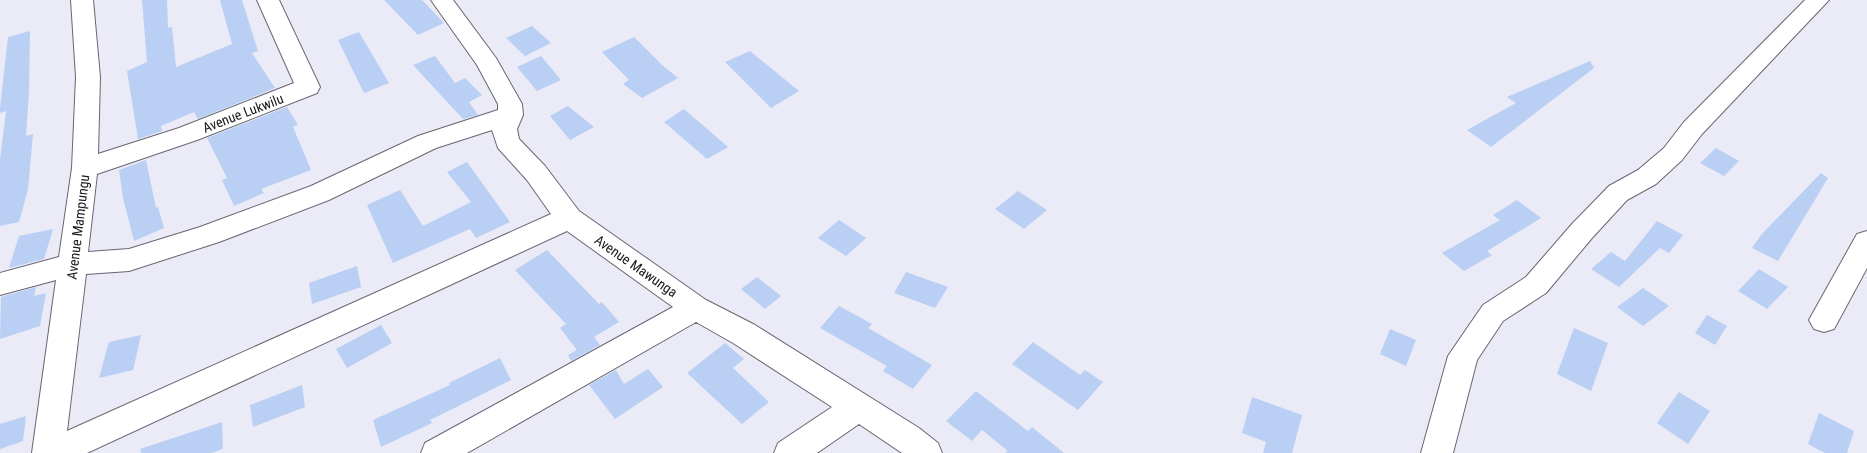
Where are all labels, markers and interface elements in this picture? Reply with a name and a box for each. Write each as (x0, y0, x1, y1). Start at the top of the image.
street label: Avenue Lukwilu (200, 90, 286, 136)
street label: Avenue Mampungu (64, 174, 92, 280)
street label: Avenue Mawunga (592, 232, 680, 300)

